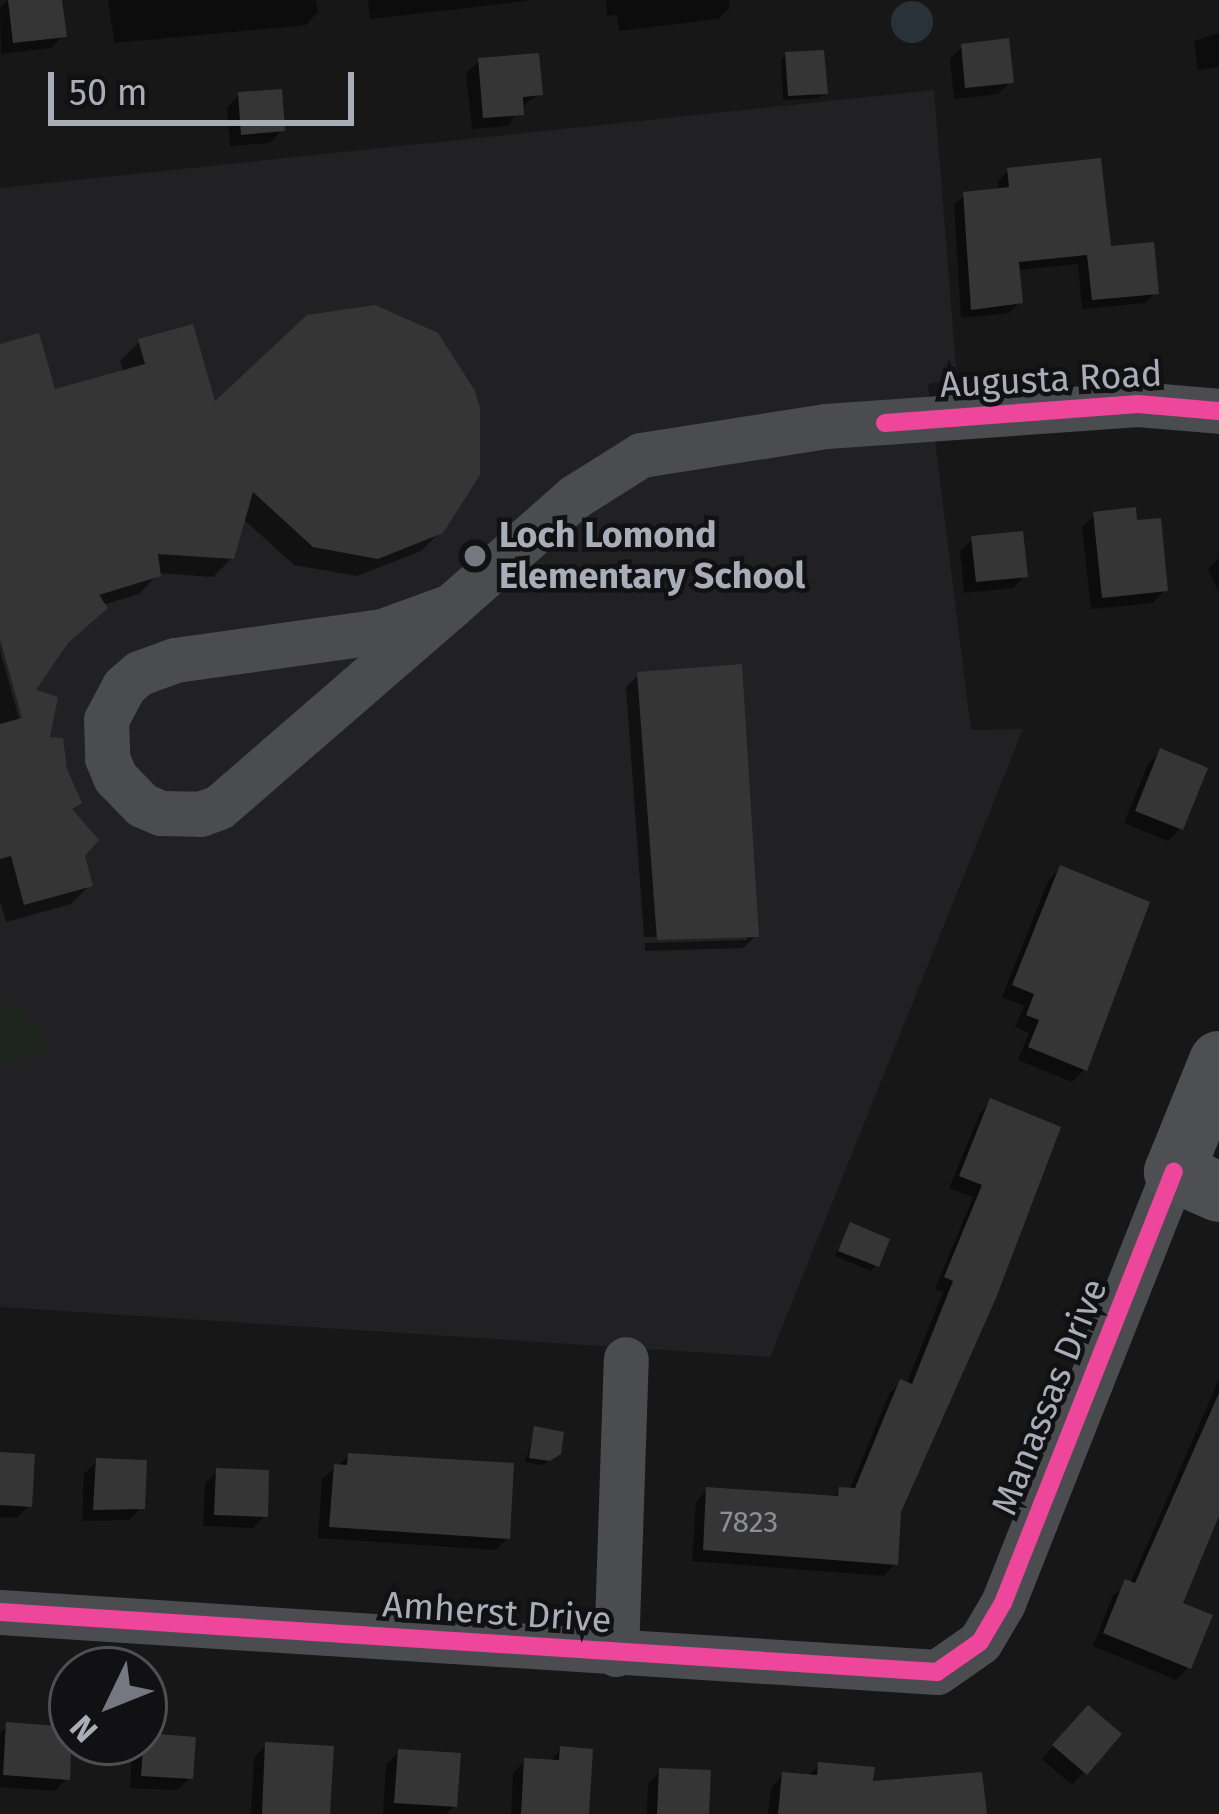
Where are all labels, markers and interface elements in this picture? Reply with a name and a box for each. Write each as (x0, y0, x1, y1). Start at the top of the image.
scale bar (54, 48, 360, 122)
text: 50 m (69, 71, 148, 115)
street label: Augusta Road (939, 353, 1163, 407)
place label: Loch Lomond Elementary School (499, 513, 805, 598)
marker: Loch Lomond Elementary School (462, 543, 488, 569)
street label: Manassas Drive (983, 1273, 1117, 1521)
house number: 7823 (720, 1504, 778, 1540)
street label: Amherst Drive (381, 1583, 613, 1643)
north arrow (48, 1646, 168, 1766)
text: N (62, 1707, 106, 1750)

